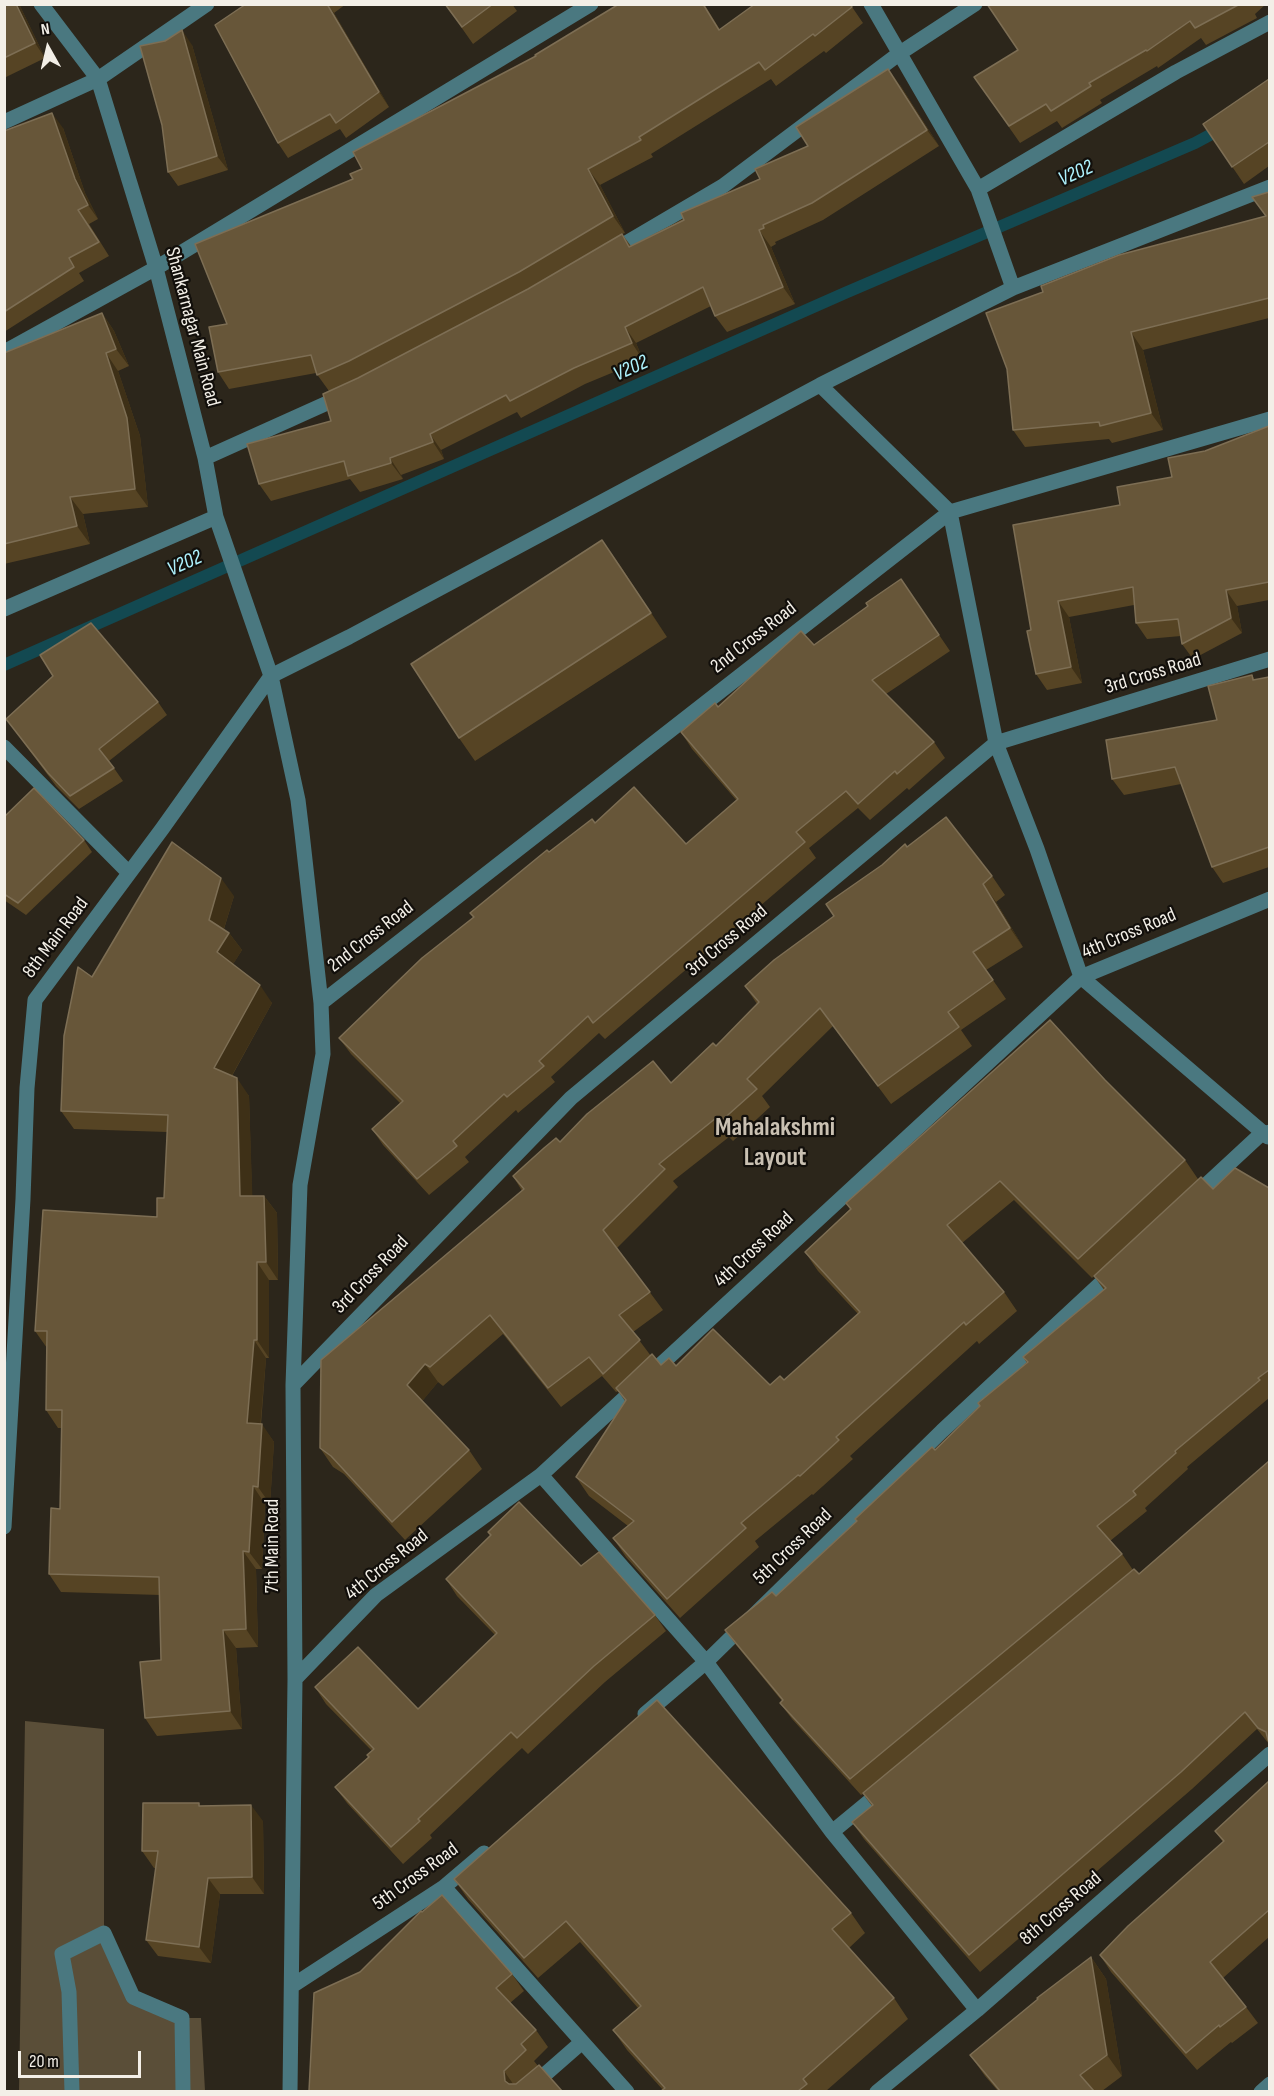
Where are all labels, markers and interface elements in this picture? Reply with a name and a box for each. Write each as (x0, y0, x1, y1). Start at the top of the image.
north arrow (18, 18, 78, 78)
text: N (40, 20, 51, 40)
water label: V202 (1055, 155, 1097, 193)
street label: Shankarnagar Main Road (159, 245, 225, 409)
water label: V202 (610, 350, 652, 388)
water label: V202 (164, 545, 206, 583)
street label: 2nd Cross Road (706, 597, 802, 679)
street label: 3rd Cross Road (1102, 648, 1204, 700)
street label: 8th Main Road (18, 893, 94, 983)
street label: 2nd Cross Road (323, 896, 419, 978)
street label: 3rd Cross Road (681, 900, 773, 982)
street label: 4th Cross Road (1078, 903, 1180, 965)
district label: Mahalakshmi Layout (715, 1112, 835, 1174)
street label: 4th Cross Road (709, 1207, 799, 1293)
street label: 3rd Cross Road (328, 1231, 414, 1319)
street label: 7th Main Road (261, 1499, 285, 1593)
street label: 5th Cross Road (749, 1504, 837, 1590)
street label: 4th Cross Road (341, 1524, 433, 1606)
street label: 5th Cross Road (369, 1838, 463, 1916)
street label: 8th Cross Road (1015, 1867, 1107, 1951)
scale bar (21, 2039, 144, 2077)
text: 20 m (29, 2051, 59, 2072)

